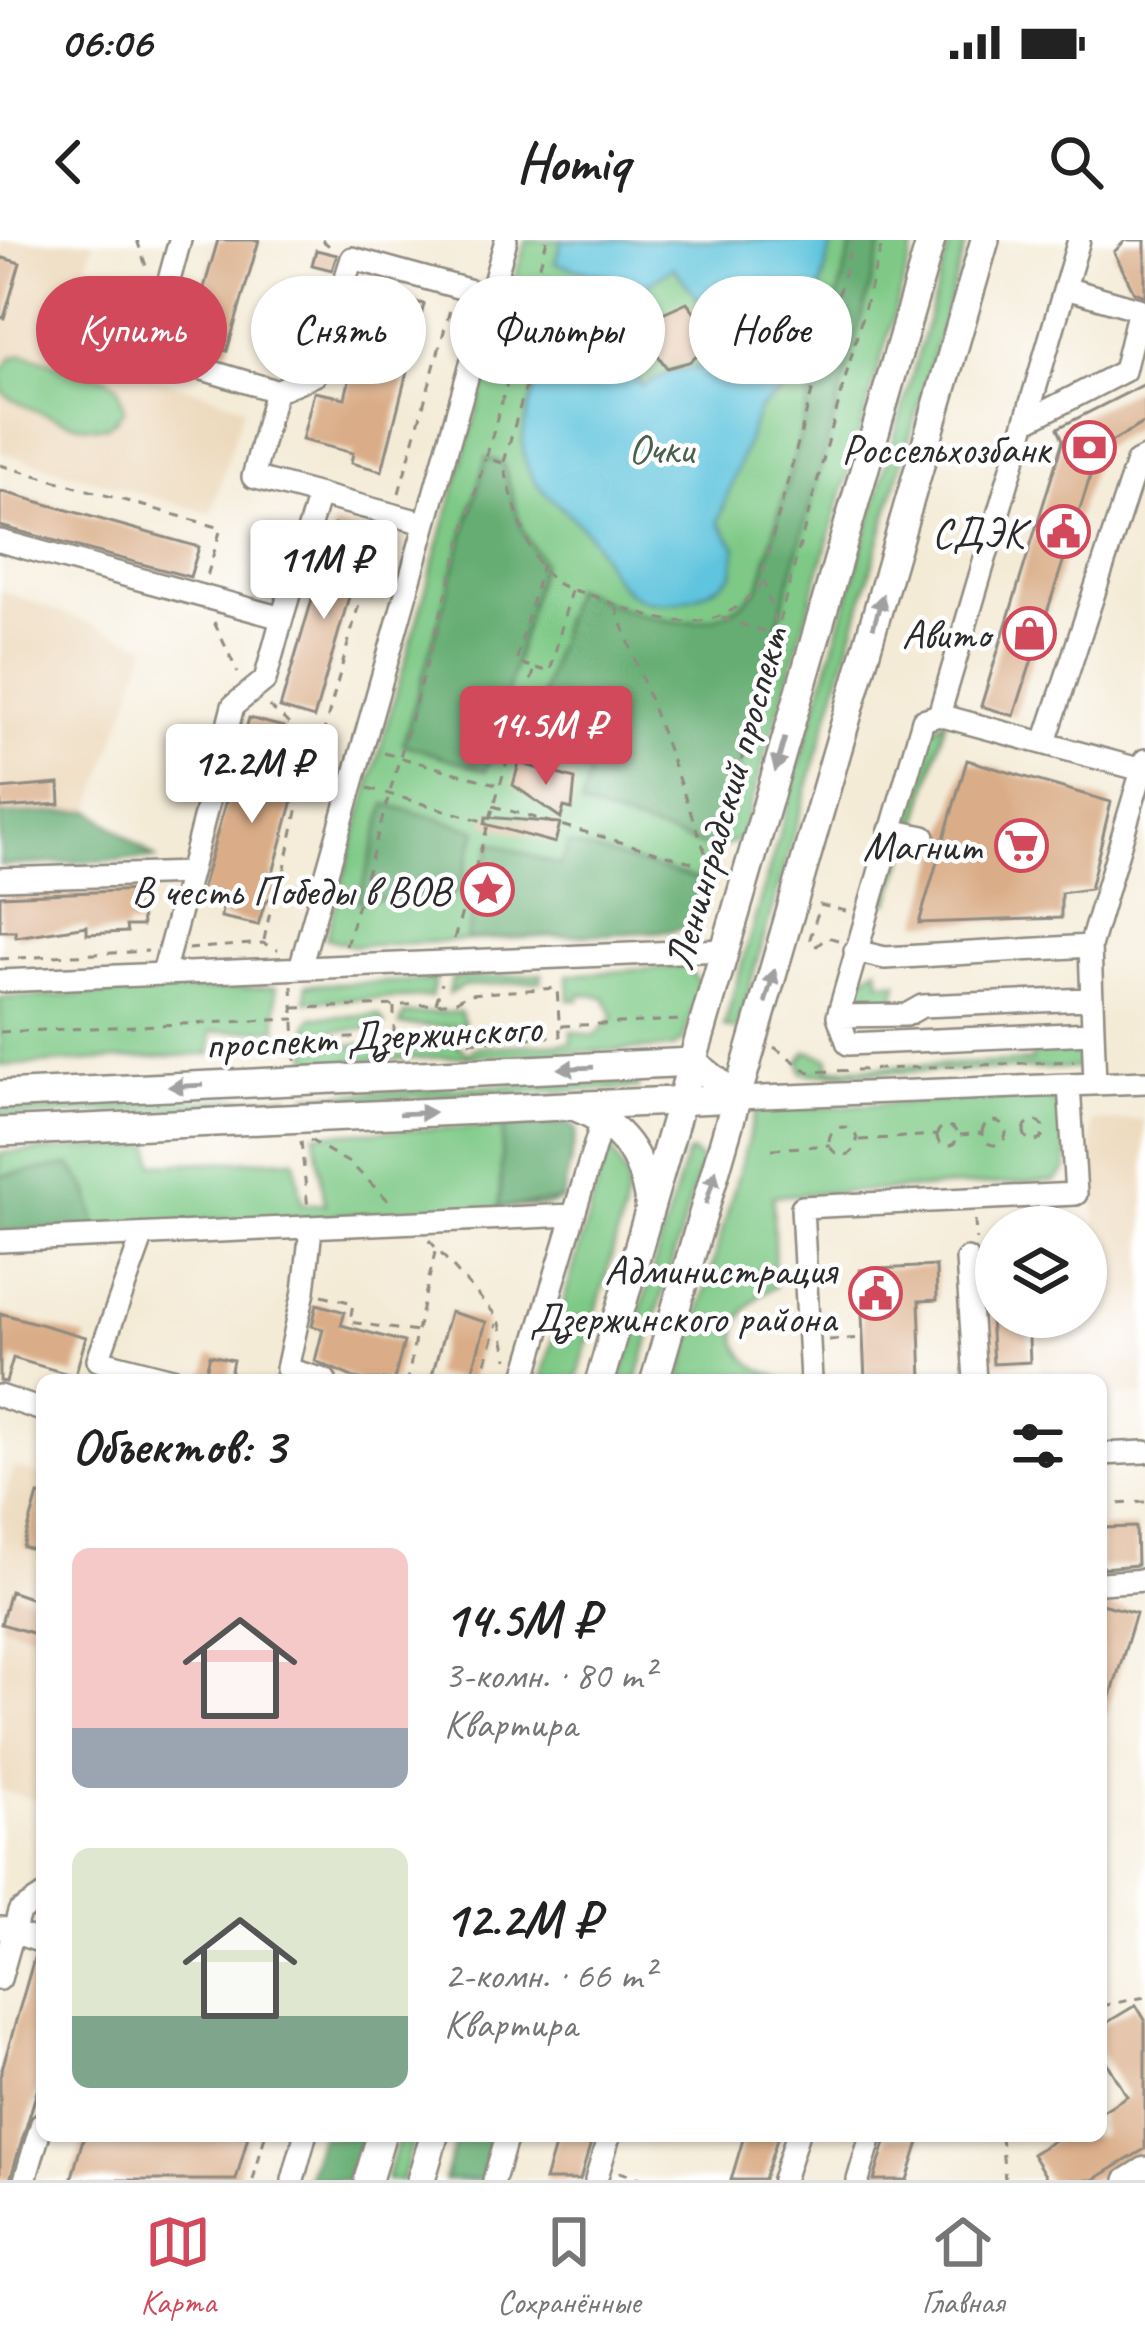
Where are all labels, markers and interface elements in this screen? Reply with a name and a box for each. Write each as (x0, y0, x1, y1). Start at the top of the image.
text: 06:06 (60, 14, 152, 71)
text: Homiq (516, 128, 629, 196)
icon: back (36, 129, 102, 195)
icon: search (1043, 129, 1109, 195)
chip: Купить (36, 276, 227, 384)
chip: Снять (251, 276, 426, 384)
chip: Фильтры (450, 276, 665, 384)
chip: Новое (689, 276, 852, 384)
bank icon: Россельхозбанк (1061, 420, 1117, 476)
park label: Очки (628, 423, 696, 476)
place label: Россельхозбанк (842, 423, 1053, 476)
public building icon: СДЭК (1035, 504, 1091, 560)
place label: СДЭК (932, 507, 1032, 560)
pin: 11M ₽ (240, 520, 408, 622)
text: 11M ₽ (277, 534, 371, 583)
one-way arrow (870, 592, 888, 629)
shop icon: Авито (1001, 605, 1057, 661)
place label: Авито (902, 608, 994, 661)
street label: Ленинградский проспект (652, 619, 801, 976)
pin: 14.5M ₽ (435, 686, 657, 788)
text: 14.5M ₽ (487, 700, 605, 749)
pin: 12.2M ₽ (141, 724, 363, 826)
one-way arrow (770, 737, 788, 774)
text: 12.2M ₽ (193, 738, 311, 787)
supermarket icon: Магнит (993, 817, 1049, 873)
place label: Магнит (863, 820, 983, 873)
place icon: В честь Победы в ВОВ (460, 862, 516, 918)
place label: В честь Победы в ВОВ (131, 865, 454, 918)
one-way arrow (762, 967, 780, 1004)
street label: проспект Дзержинского (204, 1001, 545, 1072)
one-way arrow (556, 1059, 594, 1078)
one-way arrow (167, 1077, 205, 1096)
one-way arrow (399, 1103, 437, 1122)
one-way arrow (703, 1168, 721, 1205)
map controls (975, 1206, 1107, 1338)
button: layers (975, 1206, 1107, 1338)
place label: Администрация Дзержинского района (530, 1244, 839, 1345)
public building icon: Администрация Дзержинского района (847, 1265, 903, 1321)
icon: filters (1005, 1413, 1071, 1479)
text: Объектов: 3 (72, 1414, 285, 1478)
text: 14.5M ₽ (444, 1587, 598, 1651)
icon: home (168, 1596, 312, 1740)
text: 3-комн. · 80 m² (444, 1651, 654, 1700)
text: Квартира (444, 1700, 577, 1749)
text: 12.2M ₽ (444, 1887, 599, 1951)
icon: home (168, 1896, 312, 2040)
text: 2-комн. · 66 m² (444, 1951, 654, 2000)
text: Квартира (444, 2000, 577, 2049)
tab: Карта (141, 2209, 216, 2323)
tab: Сохранённые (497, 2209, 641, 2323)
tab: Главная (922, 2209, 1004, 2323)

